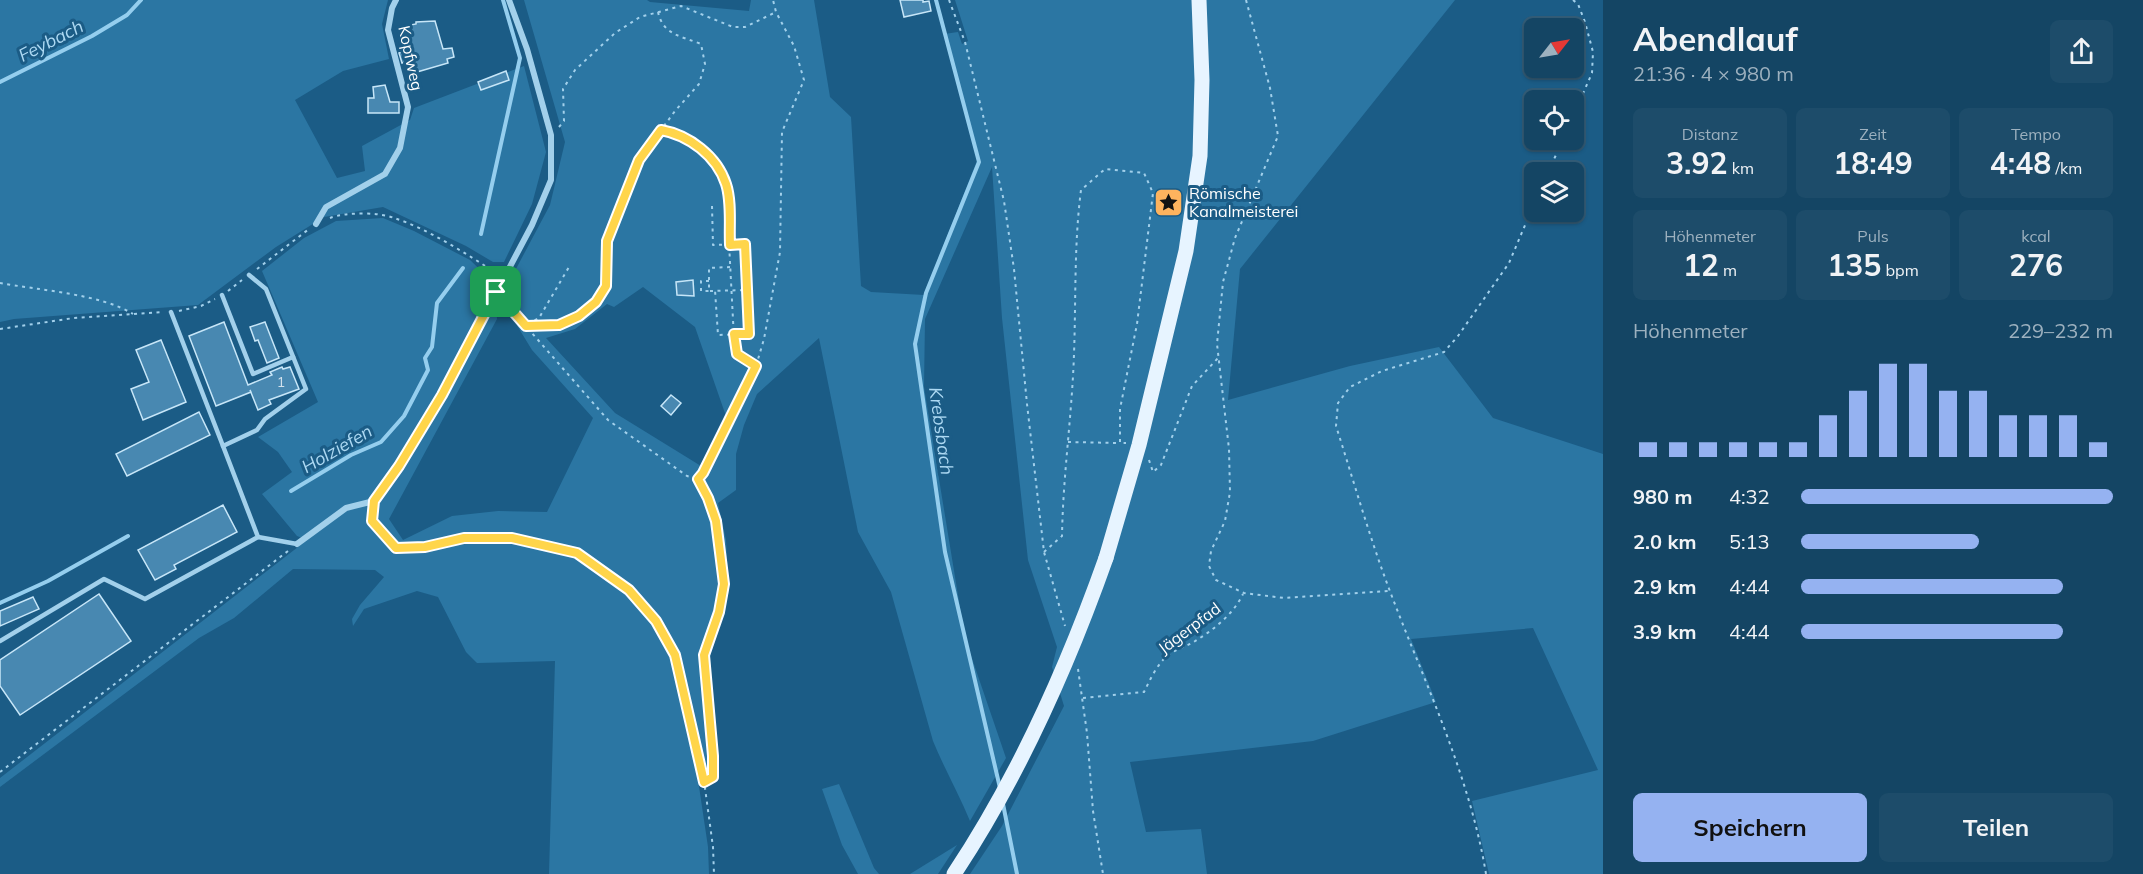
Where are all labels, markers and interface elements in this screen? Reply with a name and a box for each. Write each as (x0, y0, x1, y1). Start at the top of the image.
water label: Feybach (14, 14, 87, 67)
north arrow (1524, 18, 1584, 78)
map controls (1524, 18, 1584, 222)
text: Abendlauf (1633, 18, 1798, 59)
button: share (2050, 20, 2113, 83)
street label: Kopfweg (394, 24, 428, 92)
text: 21:36 · 4 × 980 m (1633, 61, 1794, 86)
button: locate (1524, 90, 1584, 150)
text: Distanz (1682, 124, 1738, 144)
text: Zeit (1859, 124, 1887, 144)
text: Tempo (2011, 124, 2061, 144)
text: 3.92 (1666, 144, 1727, 182)
text: 18:49 (1833, 144, 1913, 182)
text: 4:48 (1990, 144, 2051, 182)
text: km (1727, 158, 1754, 178)
text: /km (2051, 158, 2082, 178)
button: layers (1524, 162, 1584, 222)
place label: Römische Kanalmeisterei (1189, 183, 1298, 221)
place icon: Römische Kanalmeisterei (1152, 186, 1184, 218)
text: Höhenmeter (1664, 226, 1756, 246)
text: Puls (1857, 226, 1889, 246)
text: kcal (2021, 226, 2051, 246)
text: 12 (1683, 246, 1719, 284)
text: 135 (1827, 246, 1881, 284)
text: 276 (2009, 246, 2063, 284)
text: m (1719, 260, 1737, 280)
text: bpm (1881, 260, 1919, 280)
pin (470, 266, 521, 317)
icon: arrive (479, 275, 512, 308)
text: Höhenmeter (1633, 318, 1748, 343)
text: 229–232 m (2008, 318, 2113, 343)
house number: 1 (277, 373, 285, 391)
water label: Krebsbach (924, 386, 959, 476)
water label: Holziefen (297, 419, 376, 478)
text: 980 m (1633, 484, 1692, 509)
text: 4:32 (1729, 484, 1770, 509)
text: 2.0 km (1633, 529, 1696, 554)
text: 5:13 (1729, 529, 1770, 554)
text: 2.9 km (1633, 574, 1696, 599)
text: 4:44 (1729, 574, 1770, 599)
street label: Jägerpfad (1154, 598, 1224, 658)
text: 3.9 km (1633, 619, 1696, 644)
text: 4:44 (1729, 619, 1770, 644)
button: Speichern (1633, 793, 1867, 862)
button: Teilen (1879, 793, 2113, 862)

